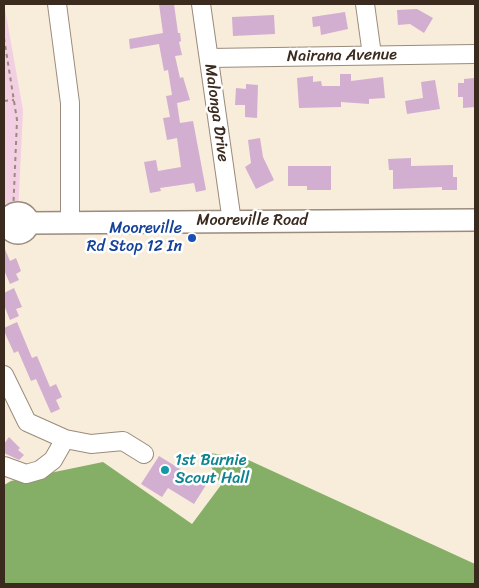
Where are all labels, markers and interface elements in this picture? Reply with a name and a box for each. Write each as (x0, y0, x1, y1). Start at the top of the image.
street label: Nairana Avenue (287, 45, 397, 67)
street label: Malonga Drive (200, 63, 232, 163)
street label: Mooreville Road (196, 211, 308, 231)
place label: Mooreville Rd Stop 12 In (87, 219, 182, 257)
marker: Mooreville Rd Stop 12 In (186, 232, 198, 244)
place label: 1st Burnie Scout Hall (175, 451, 249, 489)
marker: 1st Burnie Scout Hall (159, 464, 171, 476)

